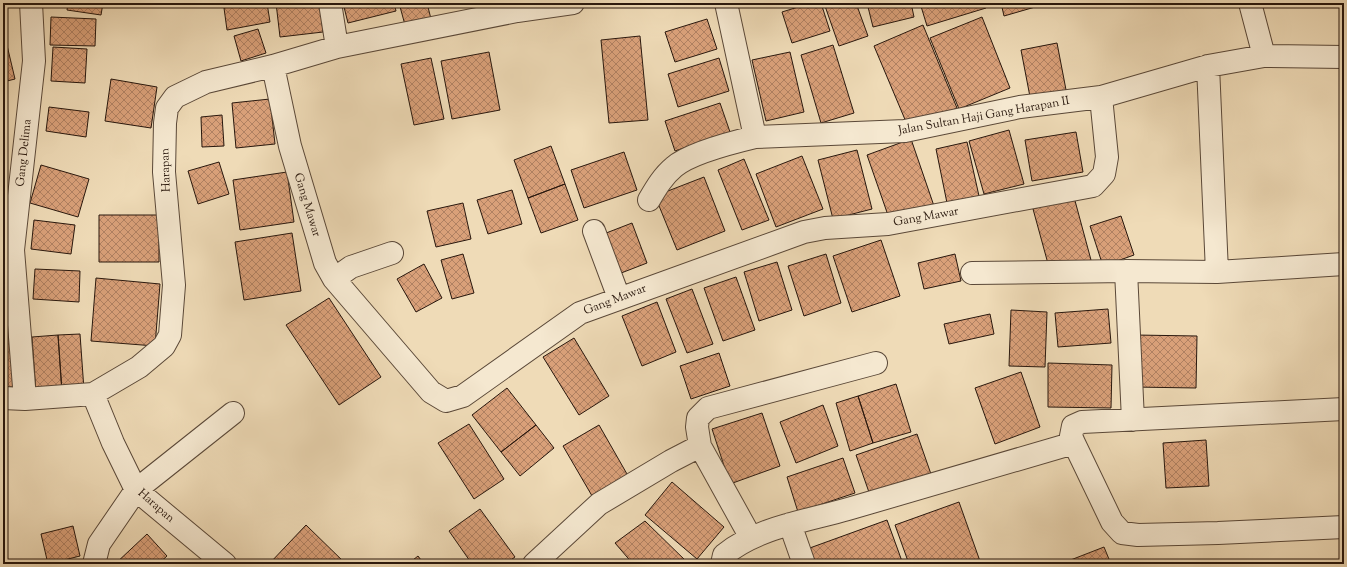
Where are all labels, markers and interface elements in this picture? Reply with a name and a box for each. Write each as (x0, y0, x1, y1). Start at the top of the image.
street label: Jalan Sultan Haji Gang Harapan II (896, 92, 1071, 140)
street label: Gang Delima (11, 118, 37, 188)
street label: Harapan (156, 148, 176, 192)
street label: Gang Mawar (289, 171, 325, 240)
street label: Gang Mawar (892, 202, 961, 232)
street label: Gang Mawar (581, 280, 649, 320)
street label: Harapan (133, 485, 179, 527)

